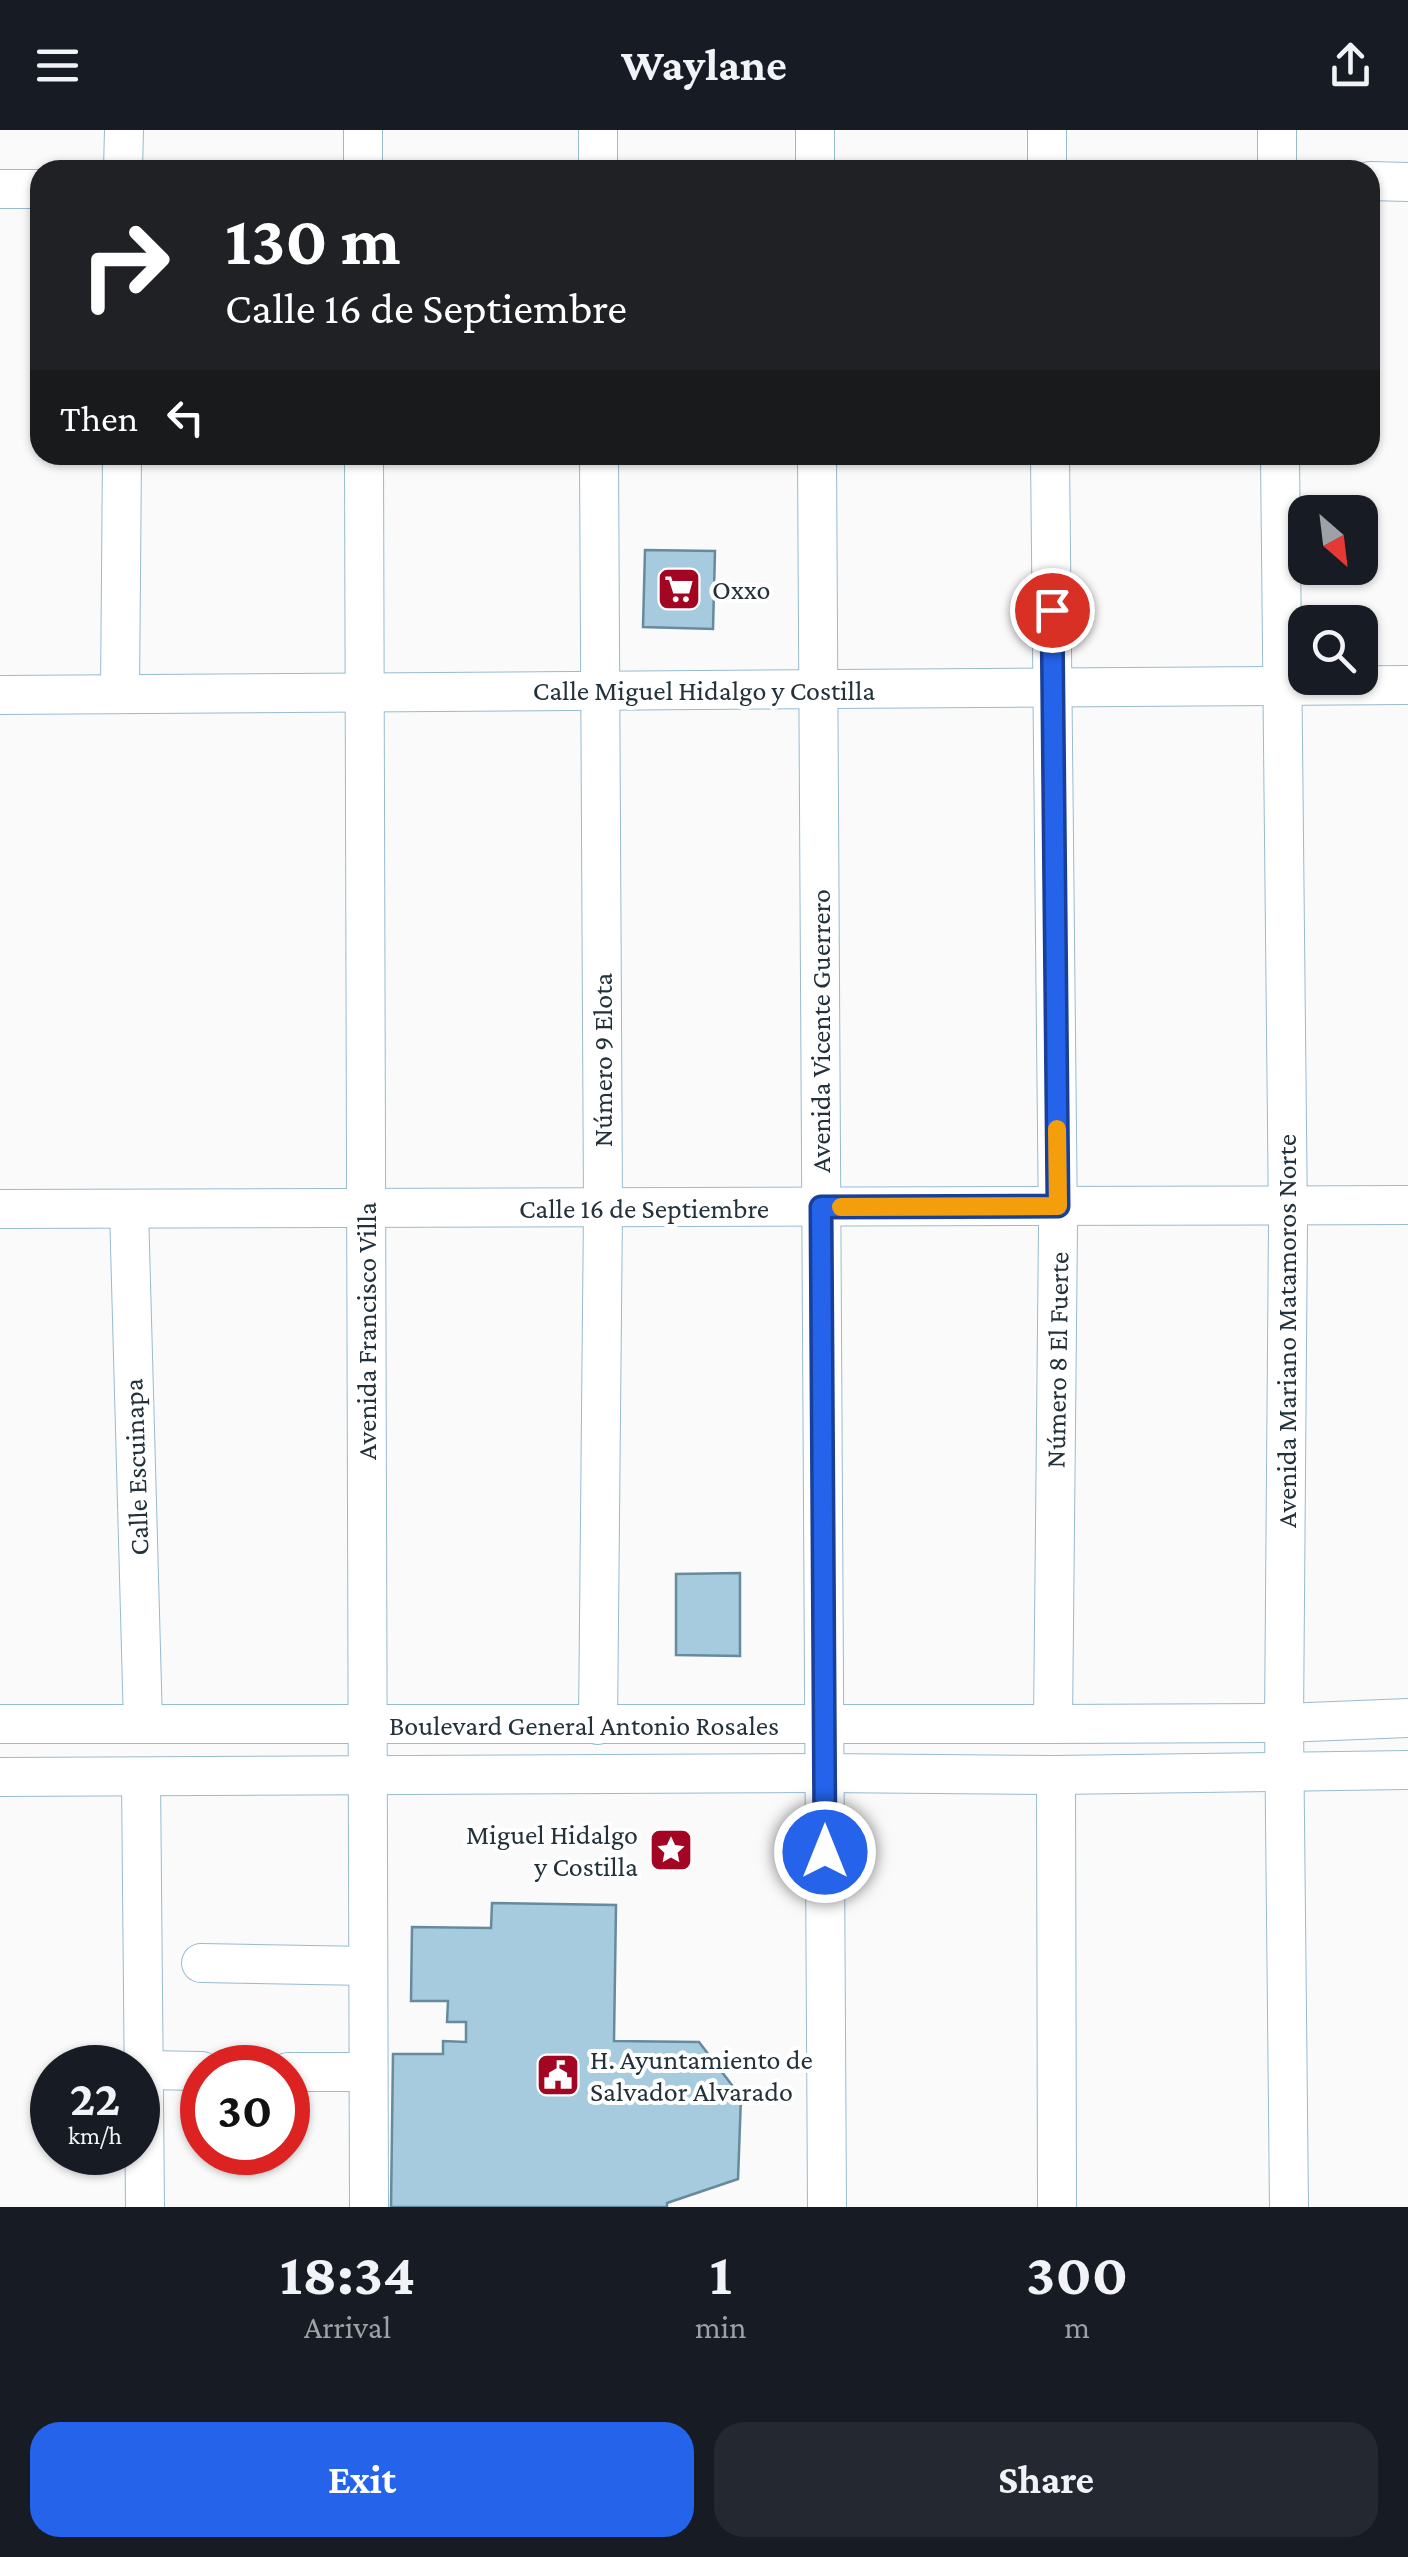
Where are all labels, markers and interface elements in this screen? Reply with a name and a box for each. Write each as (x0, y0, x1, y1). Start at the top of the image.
icon: menu (30, 38, 85, 93)
icon: share (1323, 38, 1378, 93)
text: Waylane (621, 40, 787, 90)
icon: right (60, 200, 190, 330)
text: 130 m (225, 201, 401, 279)
text: Calle 16 de Septiembre (225, 283, 627, 333)
icon: left (158, 390, 213, 445)
text: Then (60, 397, 138, 439)
north arrow (1288, 495, 1378, 585)
map controls (1288, 495, 1378, 695)
supermarket icon: Oxxo (656, 566, 702, 612)
pin (1010, 568, 1095, 653)
place label: Oxxo (712, 574, 770, 605)
icon: arrive (1025, 583, 1080, 638)
button: search (1288, 605, 1378, 695)
street label: Calle Miguel Hidalgo y Costilla (533, 675, 875, 706)
street label: Avenida Vicente Guerrero (805, 889, 836, 1173)
street label: Número 9 Elota (587, 973, 618, 1147)
street label: Avenida Mariano Matamoros Norte (1271, 1134, 1302, 1528)
street label: Calle 16 de Septiembre (519, 1193, 769, 1224)
street label: Avenida Francisco Villa (351, 1202, 382, 1460)
street label: Número 8 El Fuerte (1040, 1251, 1074, 1469)
street label: Calle Escuinapa (117, 1378, 155, 1556)
street label: Boulevard General Antonio Rosales (389, 1710, 779, 1741)
position arrow (773, 1800, 877, 1904)
place label: Miguel Hidalgo y Costilla (466, 1819, 638, 1882)
place icon: Miguel Hidalgo y Costilla (648, 1827, 694, 1873)
place label: H. Ayuntamiento de Salvador Alvarado (590, 2044, 813, 2107)
speed limit sign: 30 (180, 2045, 310, 2175)
public building icon: H. Ayuntamiento de Salvador Alvarado (535, 2052, 581, 2098)
text: 22 (70, 2070, 120, 2126)
text: km/h (68, 2122, 122, 2149)
text: 18:34 (280, 2240, 415, 2307)
text: 1 (710, 2240, 732, 2307)
text: 300 (1026, 2240, 1128, 2307)
text: Arrival (304, 2309, 391, 2345)
text: min (695, 2309, 746, 2345)
text: m (1064, 2309, 1090, 2345)
button: Exit (30, 2422, 694, 2537)
button: Share (714, 2422, 1378, 2537)

